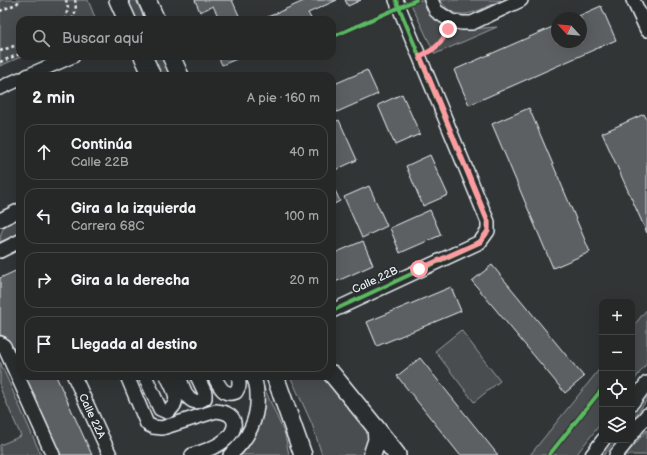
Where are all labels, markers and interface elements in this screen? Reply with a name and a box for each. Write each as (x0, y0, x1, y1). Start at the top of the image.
north arrow (551, 12, 587, 48)
search box (16, 16, 336, 60)
route end (439, 20, 457, 38)
icon: search (30, 27, 52, 49)
text: Buscar aquí (62, 29, 143, 48)
text: 2 min (32, 88, 75, 108)
text: A pie · 160 m (247, 90, 320, 106)
text: Continúa (71, 135, 132, 154)
icon: ahead (33, 141, 55, 163)
text: 40 m (289, 144, 319, 160)
text: Calle 22B (71, 154, 129, 170)
text: Gira a la izquierda (71, 199, 196, 218)
icon: left (33, 205, 55, 227)
text: 100 m (284, 208, 319, 224)
text: Carrera 68C (71, 218, 145, 234)
route start (410, 260, 428, 278)
street label: Calle 22B (350, 264, 400, 296)
icon: right (33, 269, 55, 291)
text: Gira a la derecha (71, 271, 190, 290)
text: 20 m (289, 272, 319, 288)
map controls (599, 299, 635, 443)
button: + (599, 299, 635, 335)
icon: arrive (33, 333, 55, 355)
text: Llegada al destino (71, 335, 197, 354)
button: − (599, 335, 635, 371)
button: locate (599, 371, 635, 407)
street label: Calle 22A (76, 391, 108, 441)
button: layers (599, 407, 635, 443)

